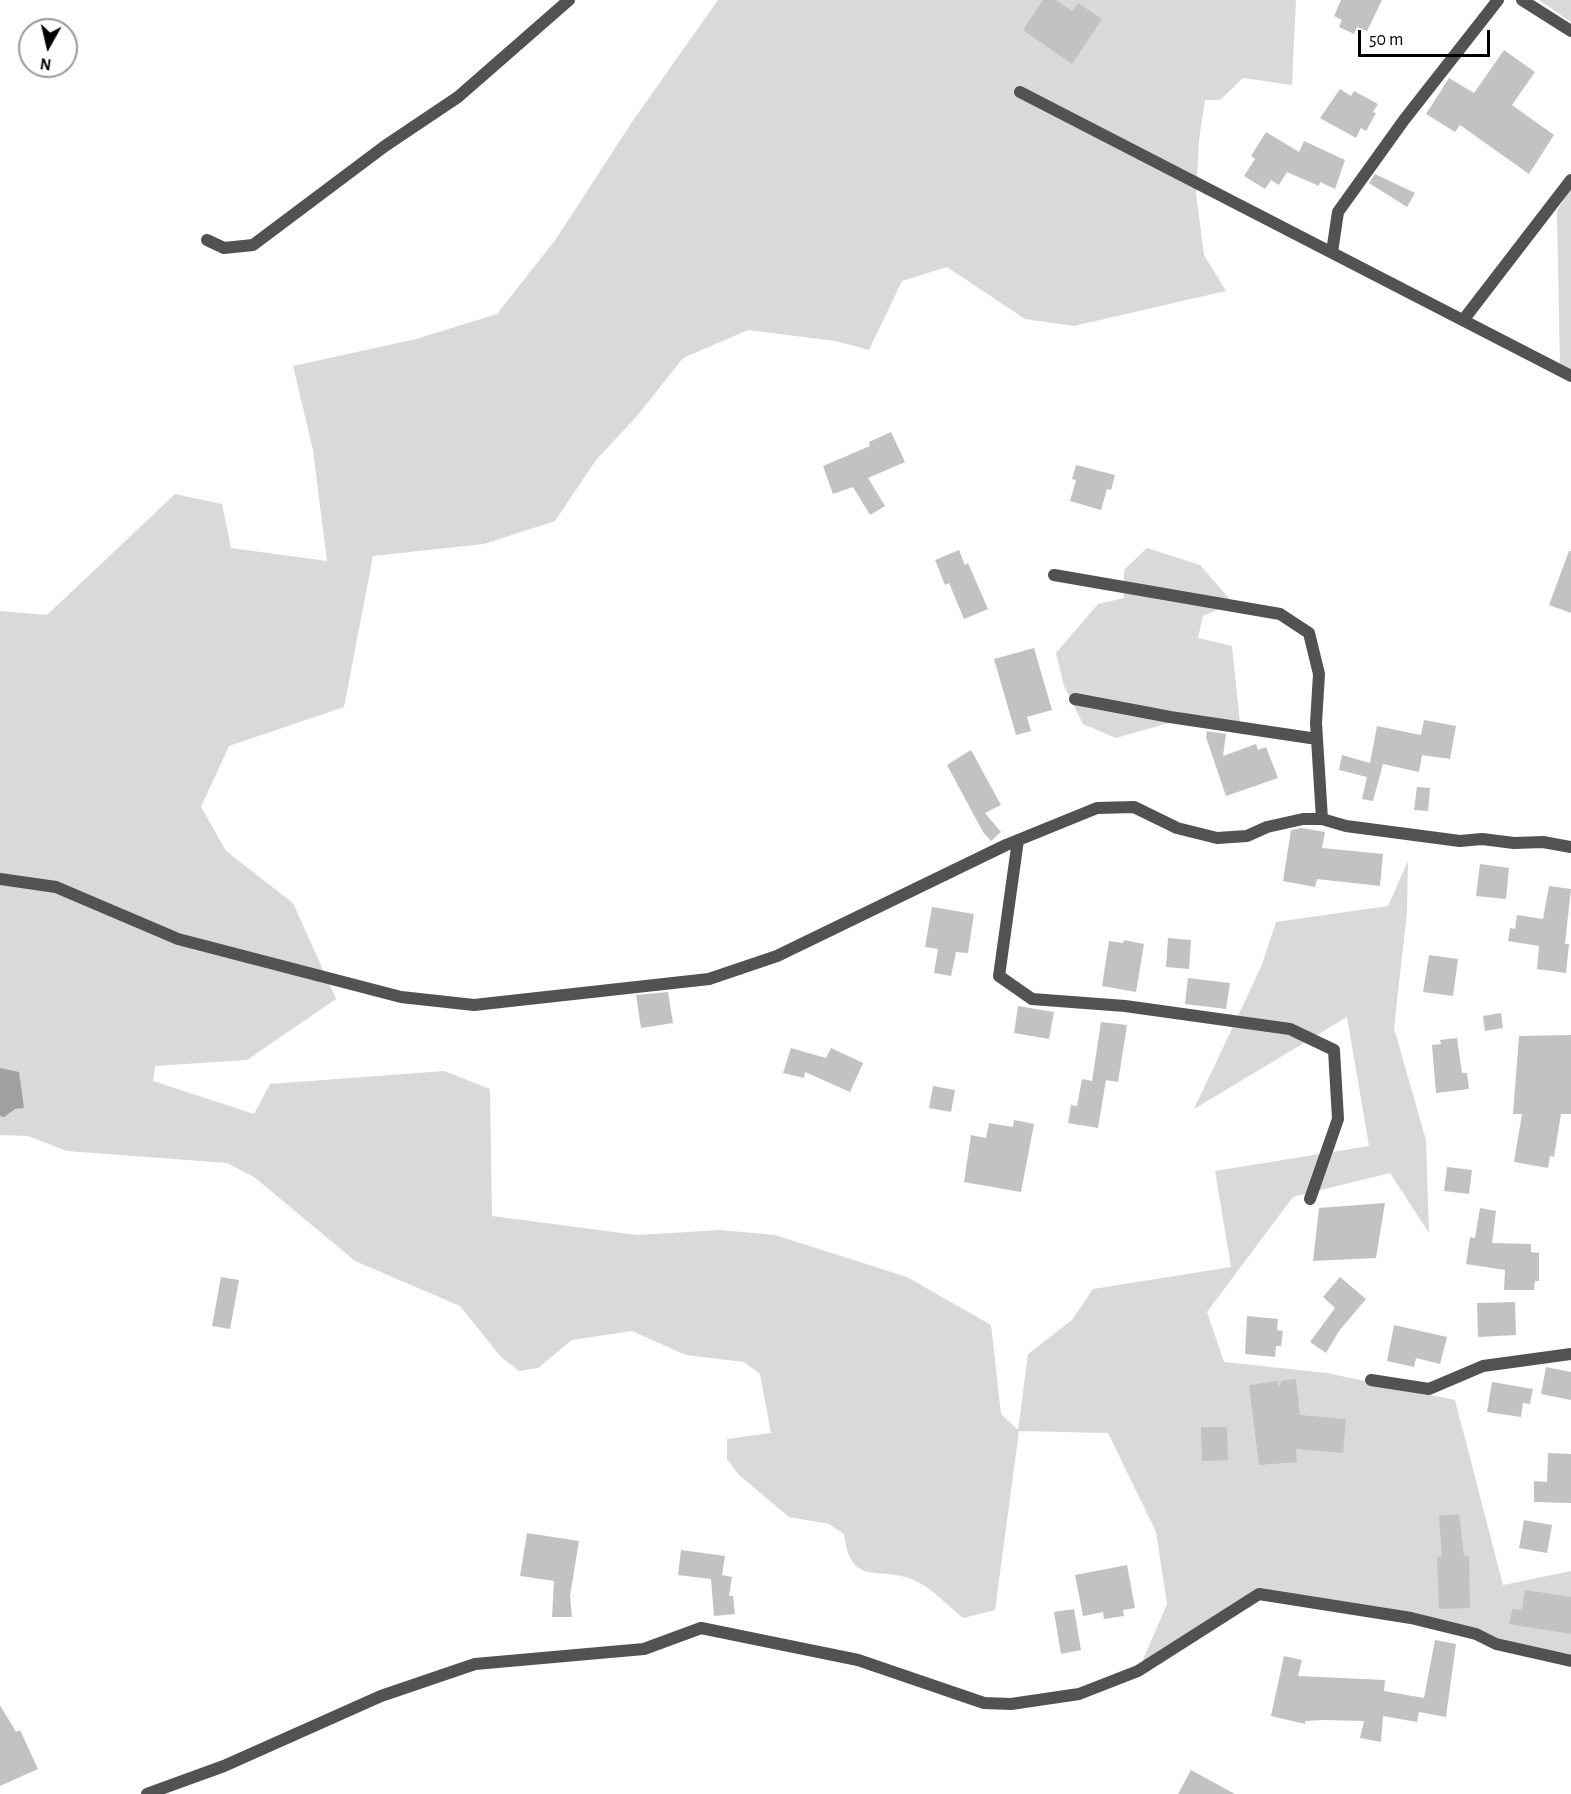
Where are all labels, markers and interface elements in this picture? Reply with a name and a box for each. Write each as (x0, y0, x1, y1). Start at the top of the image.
north arrow (18, 18, 78, 78)
scale bar (1361, 18, 1493, 56)
text: 50 m (1369, 31, 1403, 49)
text: N (39, 55, 52, 73)

